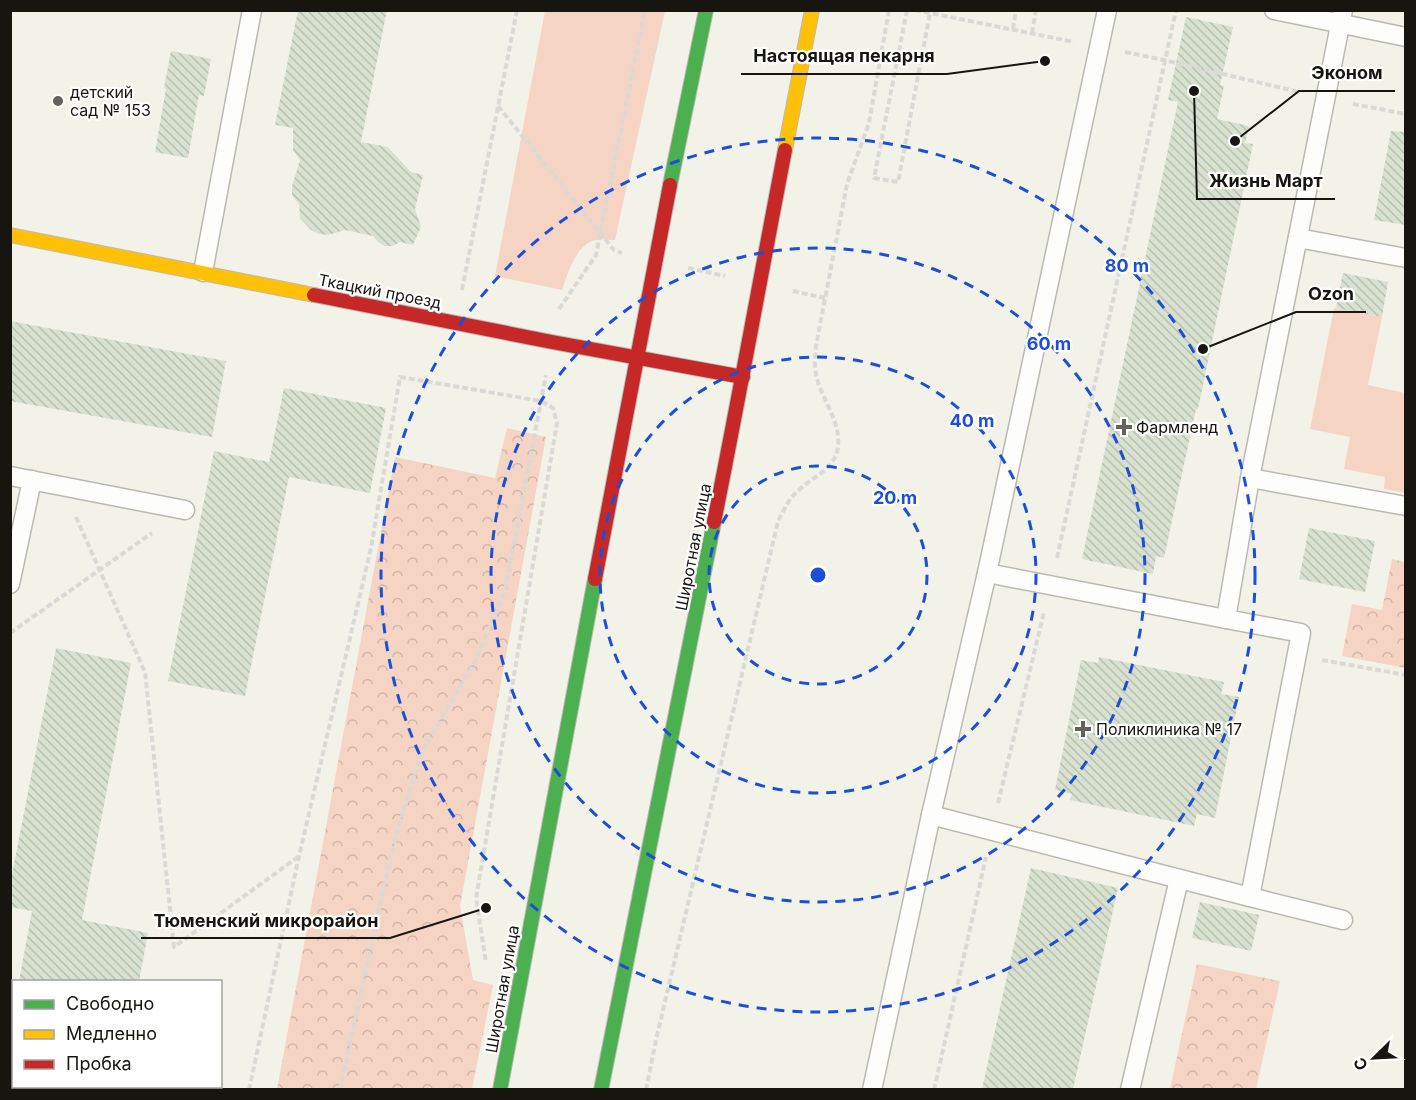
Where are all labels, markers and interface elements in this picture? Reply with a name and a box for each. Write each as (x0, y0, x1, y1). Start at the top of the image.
callout: Настоящая пекарня (741, 38, 947, 74)
text: Настоящая пекарня (753, 45, 935, 66)
callout: Эконом (1299, 55, 1395, 91)
text: Эконом (1311, 62, 1383, 83)
place label: детский сад № 153 (70, 82, 151, 120)
marker: детский сад № 153 (51, 94, 65, 108)
callout: Жизнь Март (1197, 163, 1335, 199)
text: Жизнь Март (1209, 170, 1323, 191)
text: 80 m (1105, 255, 1149, 276)
street label: Ткацкий проезд (317, 269, 443, 313)
callout: Ozon (1296, 276, 1366, 312)
text: Ozon (1308, 283, 1354, 304)
text: 60 m (1027, 333, 1071, 354)
text: 40 m (950, 410, 995, 431)
place label: Фармленд (1136, 417, 1218, 437)
marker: Фармленд (1117, 420, 1131, 434)
street label: Широтная улица (671, 482, 715, 612)
text: 20 m (873, 487, 917, 508)
centre of rings (808, 565, 828, 585)
place label: Поликлиника № 17 (1096, 719, 1242, 739)
marker: Поликлиника № 17 (1074, 720, 1092, 738)
callout: Тюменский микрорайон (141, 902, 390, 938)
text: Тюменский микрорайон (153, 910, 379, 931)
street label: Широтная улица (481, 924, 523, 1054)
legend (12, 980, 222, 1088)
text: Свободно (66, 993, 154, 1014)
text: Медленно (66, 1023, 157, 1044)
north arrow (1344, 1028, 1404, 1088)
text: Пробка (66, 1053, 132, 1074)
text: С (1349, 1054, 1372, 1074)

